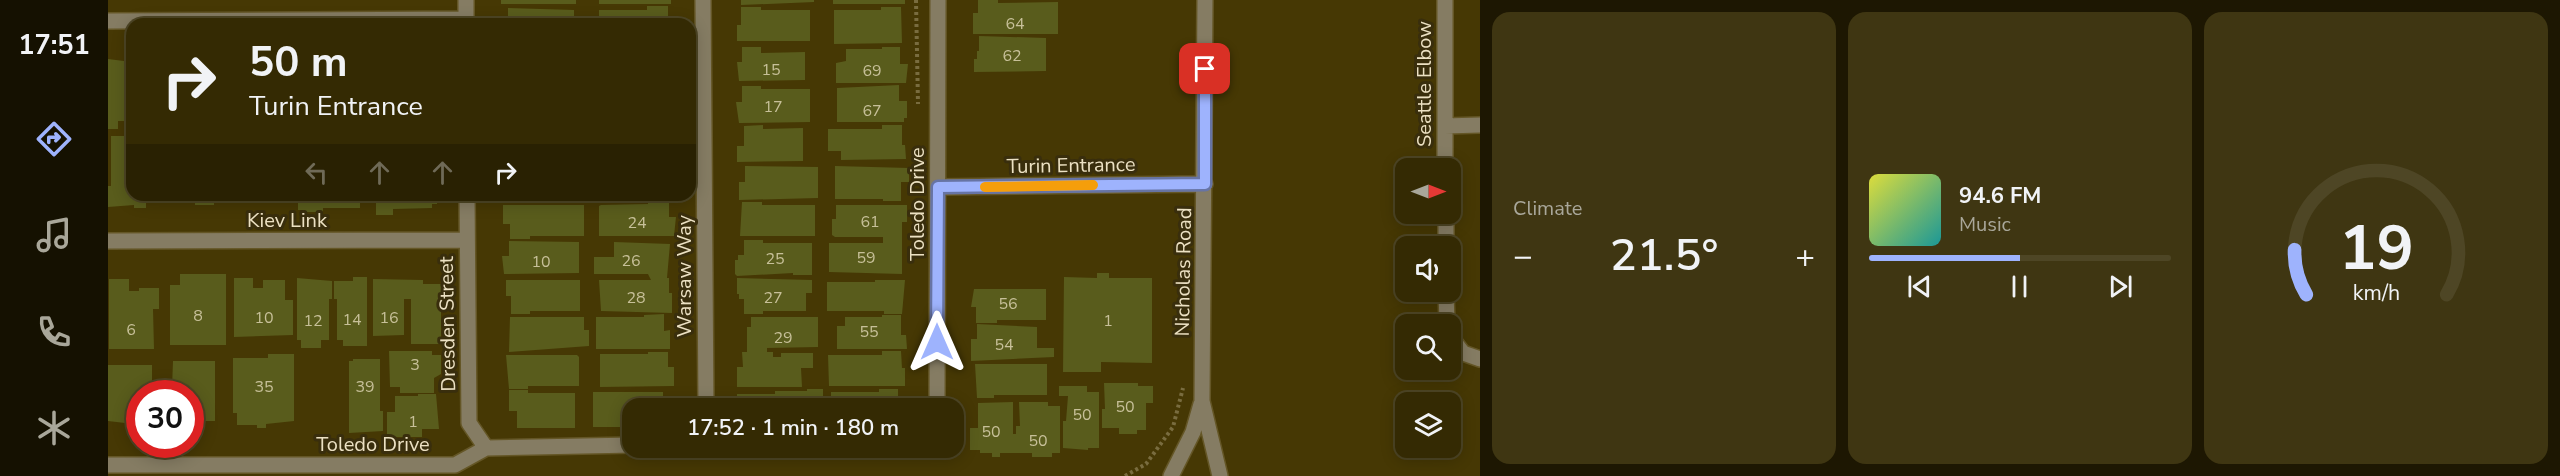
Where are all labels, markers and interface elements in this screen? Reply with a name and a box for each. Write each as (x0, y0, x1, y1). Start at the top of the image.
house number: 64 (1005, 13, 1025, 35)
street label: Seattle Elbow (1411, 21, 1438, 147)
text: 17:51 (18, 27, 90, 64)
text: 50 m (249, 34, 348, 91)
icon: right (150, 42, 228, 120)
pin (1179, 43, 1230, 94)
house number: 62 (1002, 45, 1022, 67)
icon: arrive (1188, 52, 1221, 85)
house number: 15 (761, 59, 781, 81)
house number: 69 (862, 60, 882, 82)
text: Turin Entrance (249, 88, 423, 125)
house number: 17 (763, 96, 783, 118)
house number: 67 (862, 100, 882, 122)
icon: directions (33, 118, 75, 160)
street label: Toledo Drive (904, 147, 931, 261)
street label: Turin Entrance (1006, 151, 1136, 180)
icon: left (300, 156, 333, 189)
icon: ahead (363, 156, 396, 189)
icon: ahead (426, 156, 459, 189)
icon: right (489, 156, 522, 189)
north arrow (1395, 158, 1461, 224)
map controls (1395, 158, 1461, 458)
text: 94.6 FM (1959, 181, 2041, 211)
text: Climate (1513, 195, 1582, 222)
text: 19 (2339, 206, 2413, 291)
street label: Kiev Link (247, 207, 328, 234)
street label: Nicholas Road (1169, 207, 1198, 337)
house number: 61 (860, 211, 880, 233)
text: Music (1959, 211, 2011, 238)
house number: 24 (627, 212, 647, 234)
icon: music (33, 214, 75, 256)
street label: Warsaw Way (671, 214, 698, 337)
text: 21.5° (1610, 225, 1718, 286)
text: − (1513, 234, 1533, 279)
text: + (1795, 234, 1815, 279)
button: sound (1395, 236, 1461, 302)
house number: 59 (856, 247, 876, 269)
house number: 25 (765, 248, 785, 270)
house number: 26 (621, 250, 641, 272)
house number: 10 (531, 251, 551, 273)
street label: Dresden Street (433, 255, 462, 392)
icon: previous (1903, 270, 1936, 303)
icon: pause (2003, 270, 2036, 303)
icon: next (2104, 270, 2137, 303)
text: km/h (2352, 278, 2400, 308)
house number: 28 (626, 287, 646, 309)
house number: 27 (763, 287, 783, 309)
house number: 56 (998, 293, 1018, 315)
house number: 8 (193, 305, 203, 327)
house number: 10 (254, 307, 274, 329)
house number: 16 (379, 307, 399, 329)
house number: 14 (342, 309, 362, 331)
house number: 12 (303, 310, 323, 332)
position arrow (905, 310, 969, 374)
house number: 1 (1103, 310, 1113, 332)
icon: phone (33, 311, 75, 353)
button: search (1395, 314, 1461, 380)
house number: 6 (126, 319, 136, 341)
house number: 55 (859, 321, 879, 343)
house number: 29 (773, 327, 793, 349)
house number: 54 (994, 334, 1014, 356)
house number: 3 (410, 354, 420, 376)
house number: 35 (254, 376, 274, 398)
house number: 39 (355, 376, 375, 398)
speed limit sign: 30 (126, 380, 204, 458)
button: layers (1395, 392, 1461, 458)
house number: 50 (1115, 396, 1135, 418)
house number: 50 (1072, 404, 1092, 426)
icon: climate (33, 407, 75, 449)
house number: 1 (408, 411, 418, 433)
text: 17:52 · 1 min · 180 m (687, 413, 899, 443)
house number: 50 (981, 421, 1001, 443)
house number: 50 (1028, 430, 1048, 452)
street label: Toledo Drive (316, 431, 430, 458)

